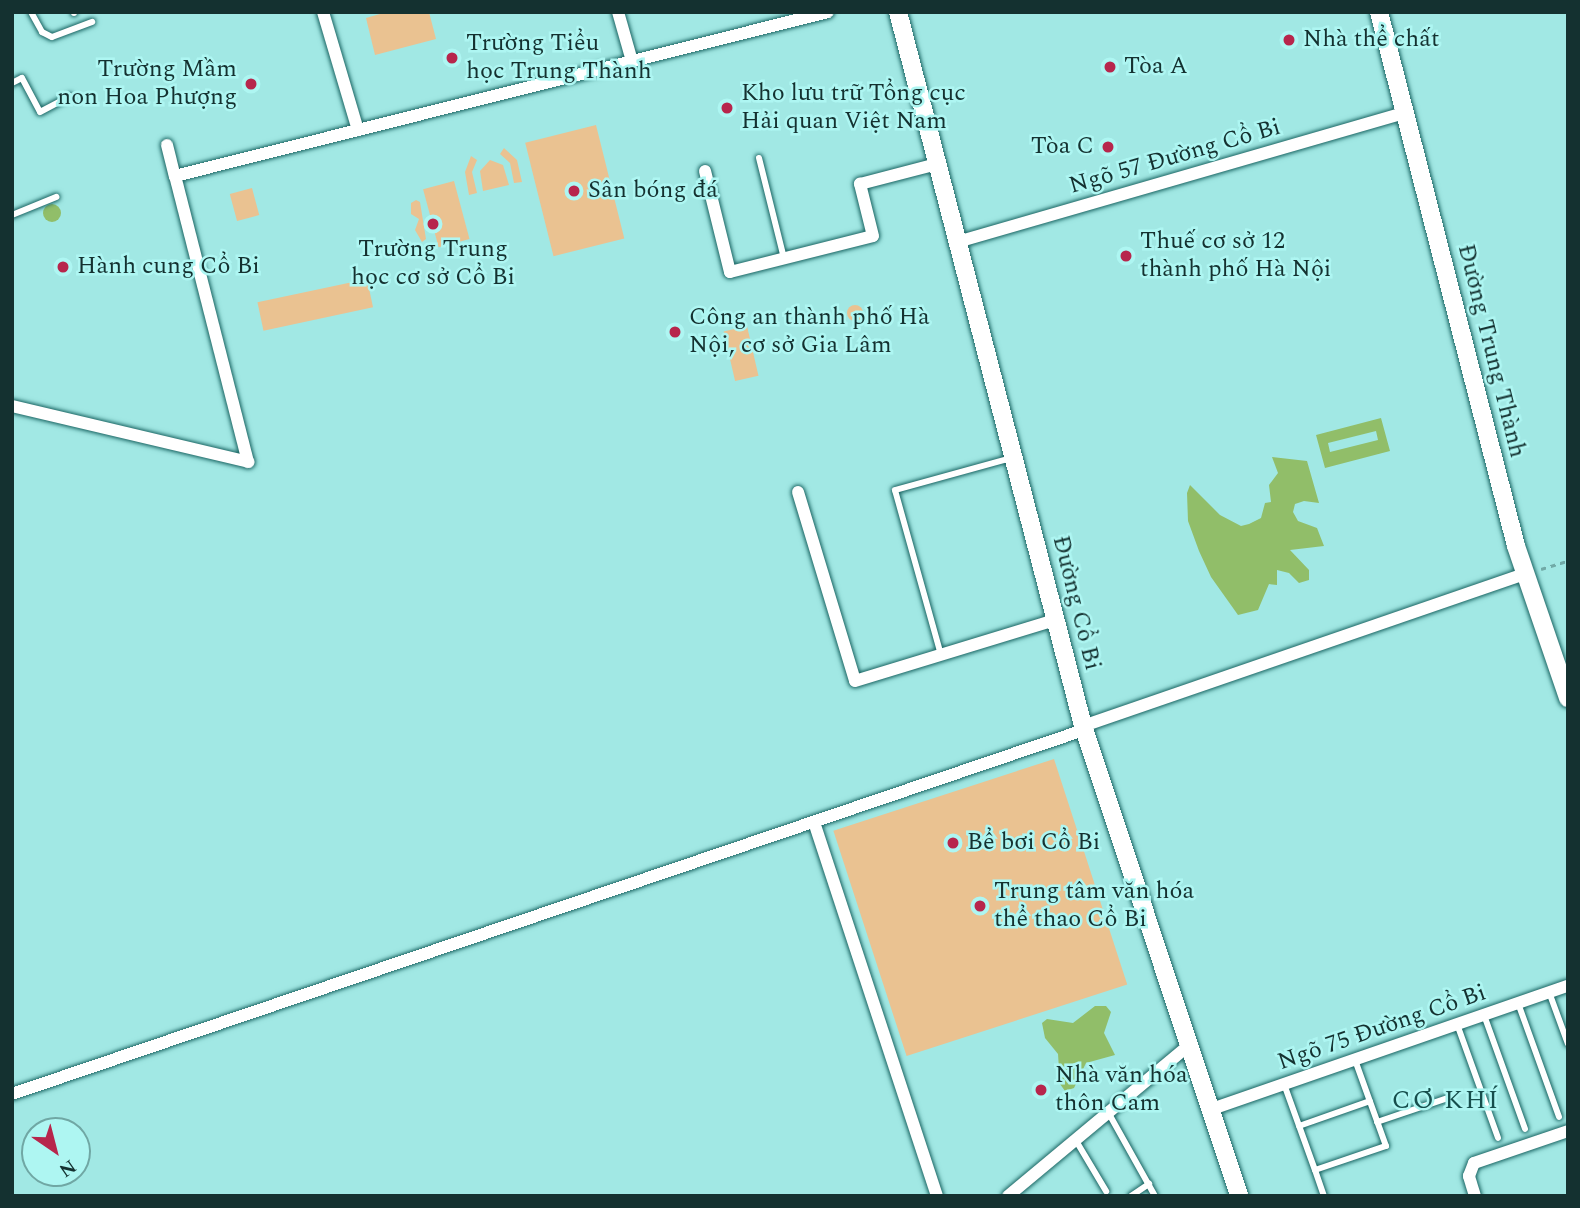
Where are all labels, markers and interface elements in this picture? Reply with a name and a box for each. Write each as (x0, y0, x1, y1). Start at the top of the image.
place label: Nhà thể chất (1303, 26, 1439, 54)
place label: Trường Tiểu học Trung Thành (466, 30, 652, 86)
marker: Nhà thể chất (1281, 32, 1297, 48)
marker: Trường Tiểu học Trung Thành (444, 50, 460, 66)
place label: Tòa A (1124, 53, 1188, 81)
place label: Trường Mầm non Hoa Phượng (57, 56, 237, 112)
marker: Tòa A (1102, 59, 1118, 75)
marker: Trường Mầm non Hoa Phượng (243, 76, 259, 92)
place label: Kho lưu trữ Tổng cục Hải quan Việt Nam (741, 80, 966, 136)
marker: Kho lưu trữ Tổng cục Hải quan Việt Nam (719, 100, 735, 116)
street label: Ngõ 57 Đường Cổ Bi (1066, 113, 1284, 201)
place label: Tòa C (1031, 133, 1094, 161)
marker: Tòa C (1100, 139, 1116, 155)
place label: Sân bóng đá (588, 177, 718, 205)
marker: Sân bóng đá (566, 183, 582, 199)
marker: Trường Trung học cơ sở Cổ Bi (425, 216, 441, 232)
place label: Thuế cơ sở 12 thành phố Hà Nội (1140, 228, 1331, 284)
place label: Trường Trung học cơ sở Cổ Bi (351, 236, 515, 292)
street label: Đường Trung Thành (1451, 241, 1531, 461)
marker: Thuế cơ sở 12 thành phố Hà Nội (1118, 248, 1134, 264)
place label: Hành cung Cổ Bi (77, 253, 260, 281)
marker: Hành cung Cổ Bi (55, 259, 71, 275)
place label: Công an thành phố Hà Nội, cơ sở Gia Lâm (689, 304, 930, 360)
marker: Công an thành phố Hà Nội, cơ sở Gia Lâm (667, 324, 683, 340)
street label: Đường Cổ Bi (1045, 533, 1107, 673)
place label: Bể bơi Cổ Bi (967, 829, 1100, 857)
marker: Bể bơi Cổ Bi (945, 835, 961, 851)
place label: Trung tâm văn hóa thể thao Cổ Bi (994, 878, 1194, 934)
marker: Trung tâm văn hóa thể thao Cổ Bi (972, 898, 988, 914)
street label: Ngõ 75 Đường Cổ Bi (1274, 979, 1490, 1077)
place label: Nhà văn hóa thôn Cam (1055, 1062, 1188, 1118)
marker: Nhà văn hóa thôn Cam (1033, 1082, 1049, 1098)
district label: CƠ KHÍ (1393, 1085, 1499, 1117)
north arrow (21, 1117, 91, 1187)
text: N (53, 1152, 82, 1184)

